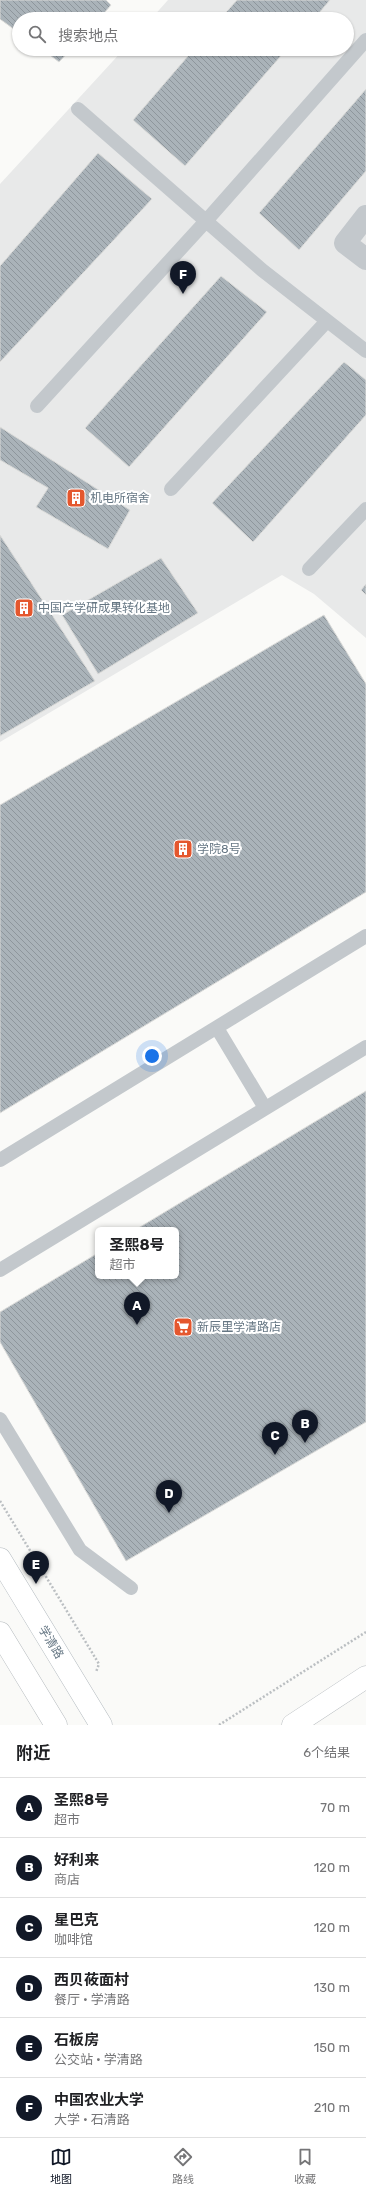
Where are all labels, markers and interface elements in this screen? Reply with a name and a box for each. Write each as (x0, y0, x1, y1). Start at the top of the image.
search box (12, 12, 354, 56)
icon: search (26, 23, 48, 45)
text: 搜索地点 (58, 27, 118, 45)
pin: F (170, 261, 196, 294)
building icon: 机电所宿舍 (65, 487, 87, 509)
place label: 机电所宿舍 (90, 491, 150, 505)
building icon: 中国产学研成果转化基地 (13, 597, 35, 619)
place label: 中国产学研成果转化基地 (38, 601, 170, 615)
building icon: 学院8号 (172, 838, 194, 860)
place label: 学院8号 (197, 842, 241, 856)
your location (142, 1046, 162, 1066)
popup (95, 1227, 179, 1279)
text: 圣熙8号 (109, 1236, 165, 1254)
text: 超市 (109, 1257, 135, 1272)
pin: A (124, 1292, 150, 1325)
supermarket icon: 新辰里学清路店 (172, 1316, 194, 1338)
place label: 新辰里学清路店 (197, 1320, 281, 1334)
pin: B (292, 1410, 318, 1443)
pin: C (262, 1422, 288, 1455)
pin: D (156, 1480, 182, 1513)
pin: E (23, 1551, 49, 1584)
street label: 学清路 (36, 1623, 66, 1661)
text: 附近 (16, 1743, 50, 1763)
text: 6个结果 (303, 1745, 350, 1760)
text: 圣熙8号 (54, 1791, 109, 1809)
text: A (24, 1800, 34, 1815)
text: 70 m (320, 1800, 350, 1815)
text: 超市 (54, 1812, 80, 1827)
text: 好利来 (54, 1851, 99, 1869)
text: B (24, 1860, 34, 1875)
text: 120 m (314, 1860, 350, 1875)
text: 商店 (54, 1872, 80, 1887)
text: 星巴克 (54, 1911, 99, 1929)
text: C (24, 1920, 34, 1935)
text: 120 m (314, 1920, 350, 1935)
text: 咖啡馆 (54, 1932, 93, 1947)
text: 西贝莜面村 (54, 1971, 129, 1989)
text: D (24, 1980, 34, 1995)
text: 130 m (314, 1980, 350, 1995)
text: 餐厅 · 学清路 (54, 1992, 130, 2007)
text: 石板房 (54, 2031, 99, 2049)
text: E (25, 2040, 33, 2055)
text: 150 m (314, 2040, 350, 2055)
text: 公交站 · 学清路 (54, 2052, 143, 2067)
text: 中国农业大学 (54, 2091, 144, 2109)
text: F (25, 2100, 33, 2115)
text: 210 m (314, 2100, 350, 2115)
text: 大学 · 石清路 (54, 2112, 130, 2127)
tab: 地图 (50, 2146, 72, 2186)
tab: 路线 (172, 2146, 194, 2186)
tab: 收藏 (294, 2146, 316, 2186)

